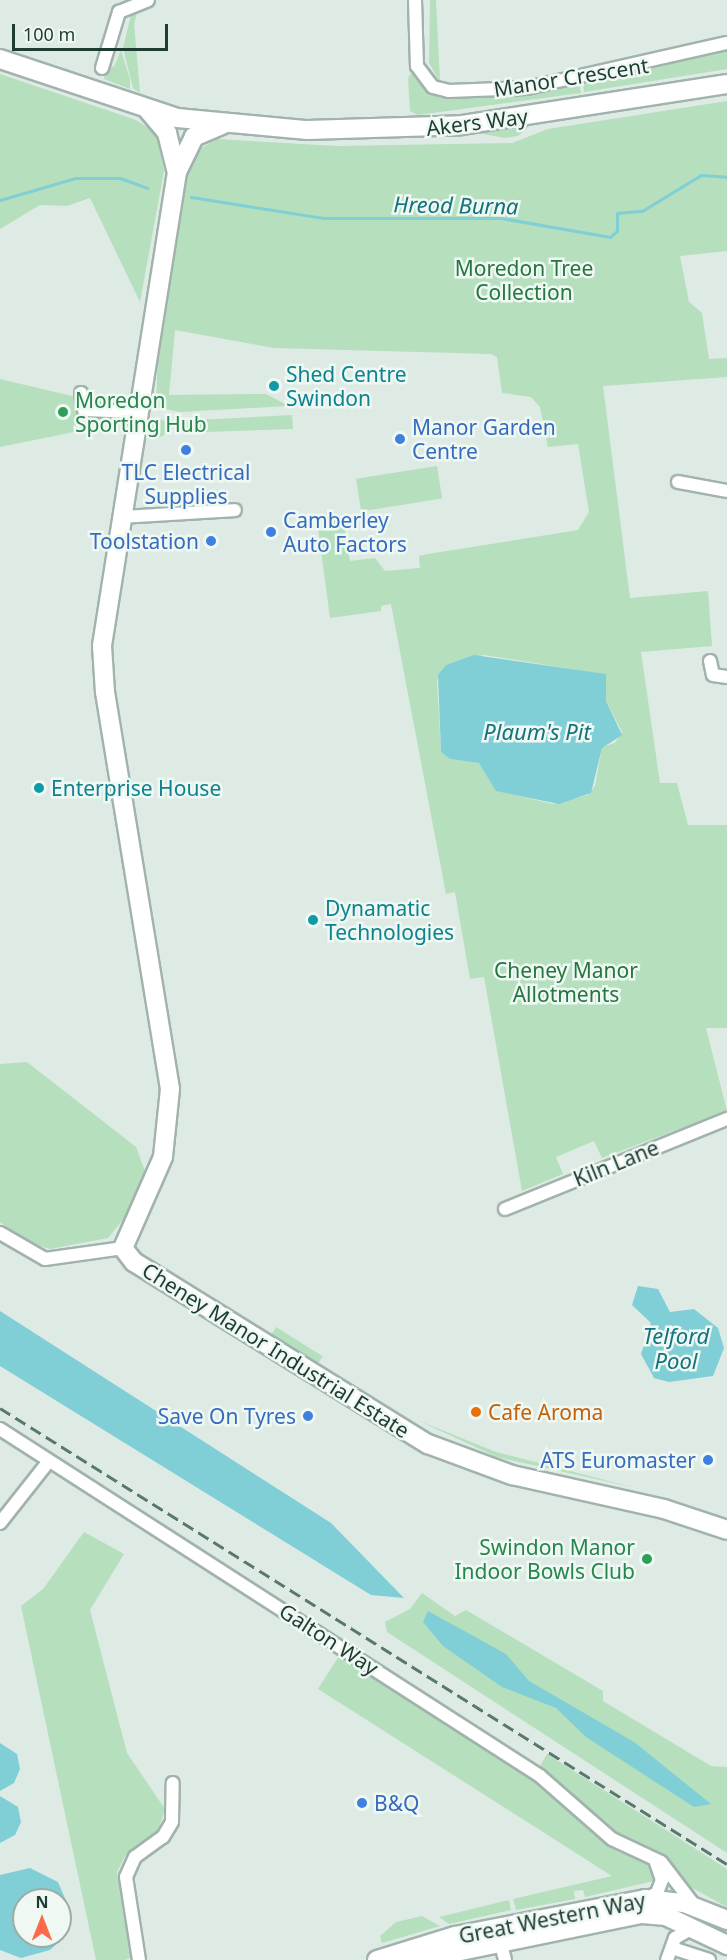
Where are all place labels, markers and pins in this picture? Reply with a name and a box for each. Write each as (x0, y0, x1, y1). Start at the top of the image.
place label: Shed Centre Swindon (286, 361, 406, 411)
marker: Shed Centre Swindon (267, 379, 281, 393)
place label: Moredon Sporting Hub (75, 387, 207, 437)
marker: Moredon Sporting Hub (56, 405, 70, 419)
place label: Manor Garden Centre (412, 414, 556, 464)
marker: Manor Garden Centre (393, 432, 407, 446)
marker: TLC Electrical Supplies (179, 443, 193, 457)
place label: TLC Electrical Supplies (122, 459, 250, 509)
place label: Camberley Auto Factors (283, 507, 407, 557)
marker: Camberley Auto Factors (264, 525, 278, 539)
place label: Toolstation (90, 528, 199, 554)
marker: Toolstation (204, 534, 218, 548)
place label: Enterprise House (51, 775, 221, 801)
marker: Enterprise House (32, 781, 46, 795)
place label: Dynamatic Technologies (325, 895, 454, 945)
marker: Dynamatic Technologies (306, 913, 320, 927)
place label: Cafe Aroma (488, 1399, 603, 1425)
place label: Save On Tyres (158, 1403, 296, 1429)
marker: Cafe Aroma (469, 1405, 483, 1419)
marker: Save On Tyres (301, 1409, 315, 1423)
place label: ATS Euromaster (540, 1447, 696, 1473)
marker: ATS Euromaster (701, 1453, 715, 1467)
place label: Swindon Manor Indoor Bowls Club (454, 1534, 635, 1584)
marker: Swindon Manor Indoor Bowls Club (640, 1552, 654, 1566)
place label: B&Q (374, 1790, 419, 1816)
marker: B&Q (355, 1796, 369, 1810)

